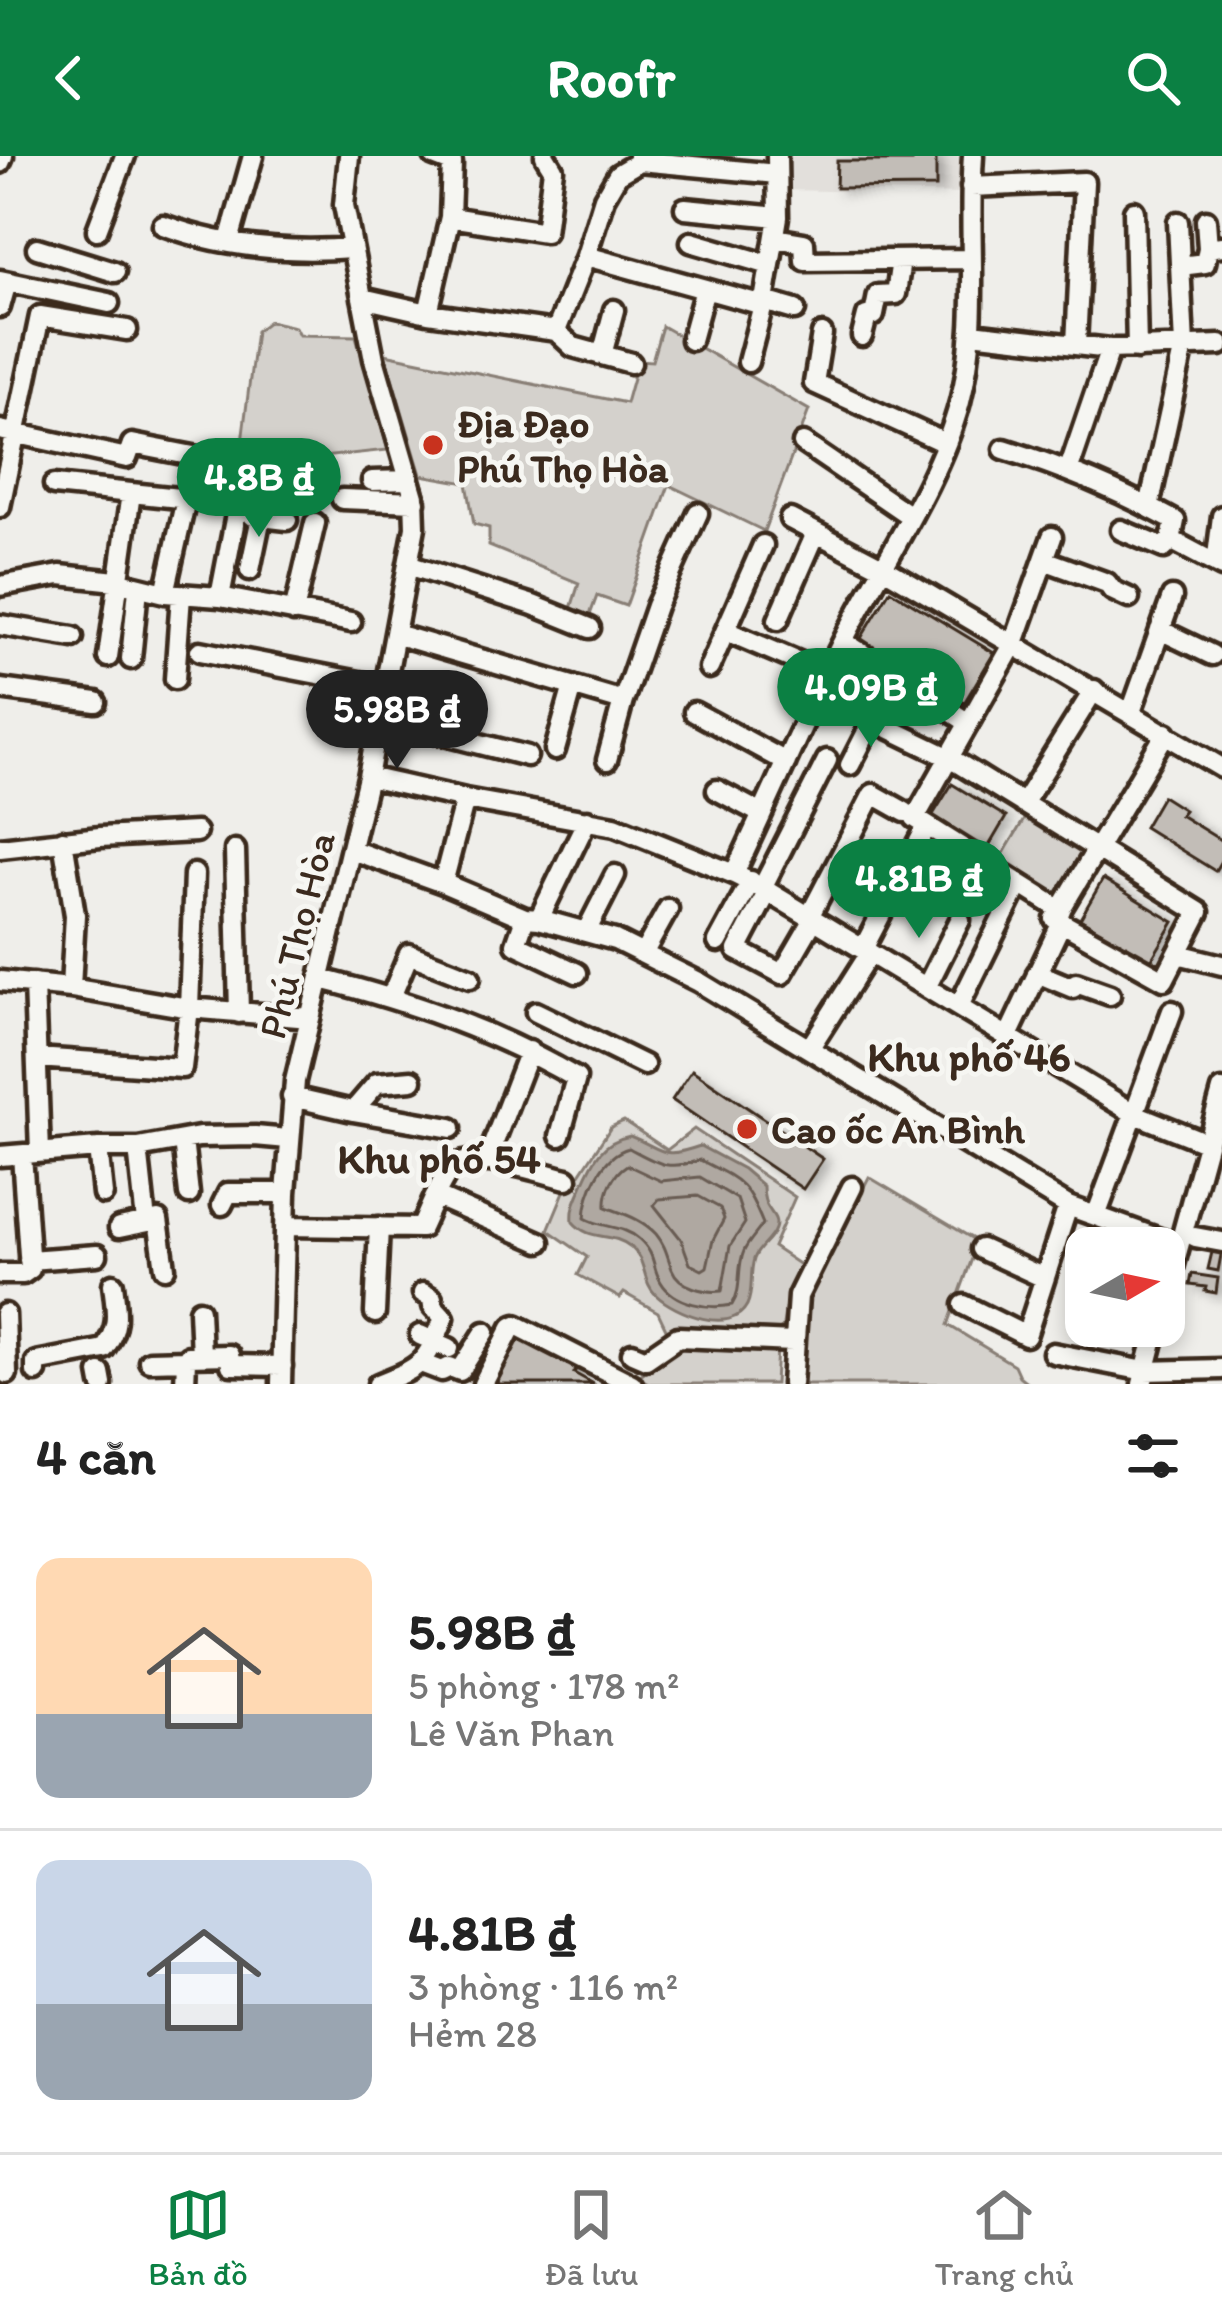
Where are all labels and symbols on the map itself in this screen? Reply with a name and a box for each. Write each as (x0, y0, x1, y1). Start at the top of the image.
place label: Địa Đạo Phú Thọ Hòa (457, 400, 669, 492)
marker: Địa Đạo Phú Thọ Hòa (420, 432, 446, 458)
pin: 4.8B ₫ (161, 438, 357, 540)
pin: 4.09B ₫ (760, 648, 982, 750)
pin: 5.98B ₫ (286, 670, 508, 772)
street label: Phú Thọ Hòa (248, 827, 345, 1043)
pin: 4.81B ₫ (808, 839, 1030, 941)
district label: Khu phố 46 (867, 1031, 1071, 1082)
place label: Cao ốc An Bình (771, 1106, 1026, 1153)
marker: Cao ốc An Bình (734, 1116, 760, 1142)
district label: Khu phố 54 (337, 1133, 541, 1184)
north arrow (1065, 1227, 1185, 1347)

